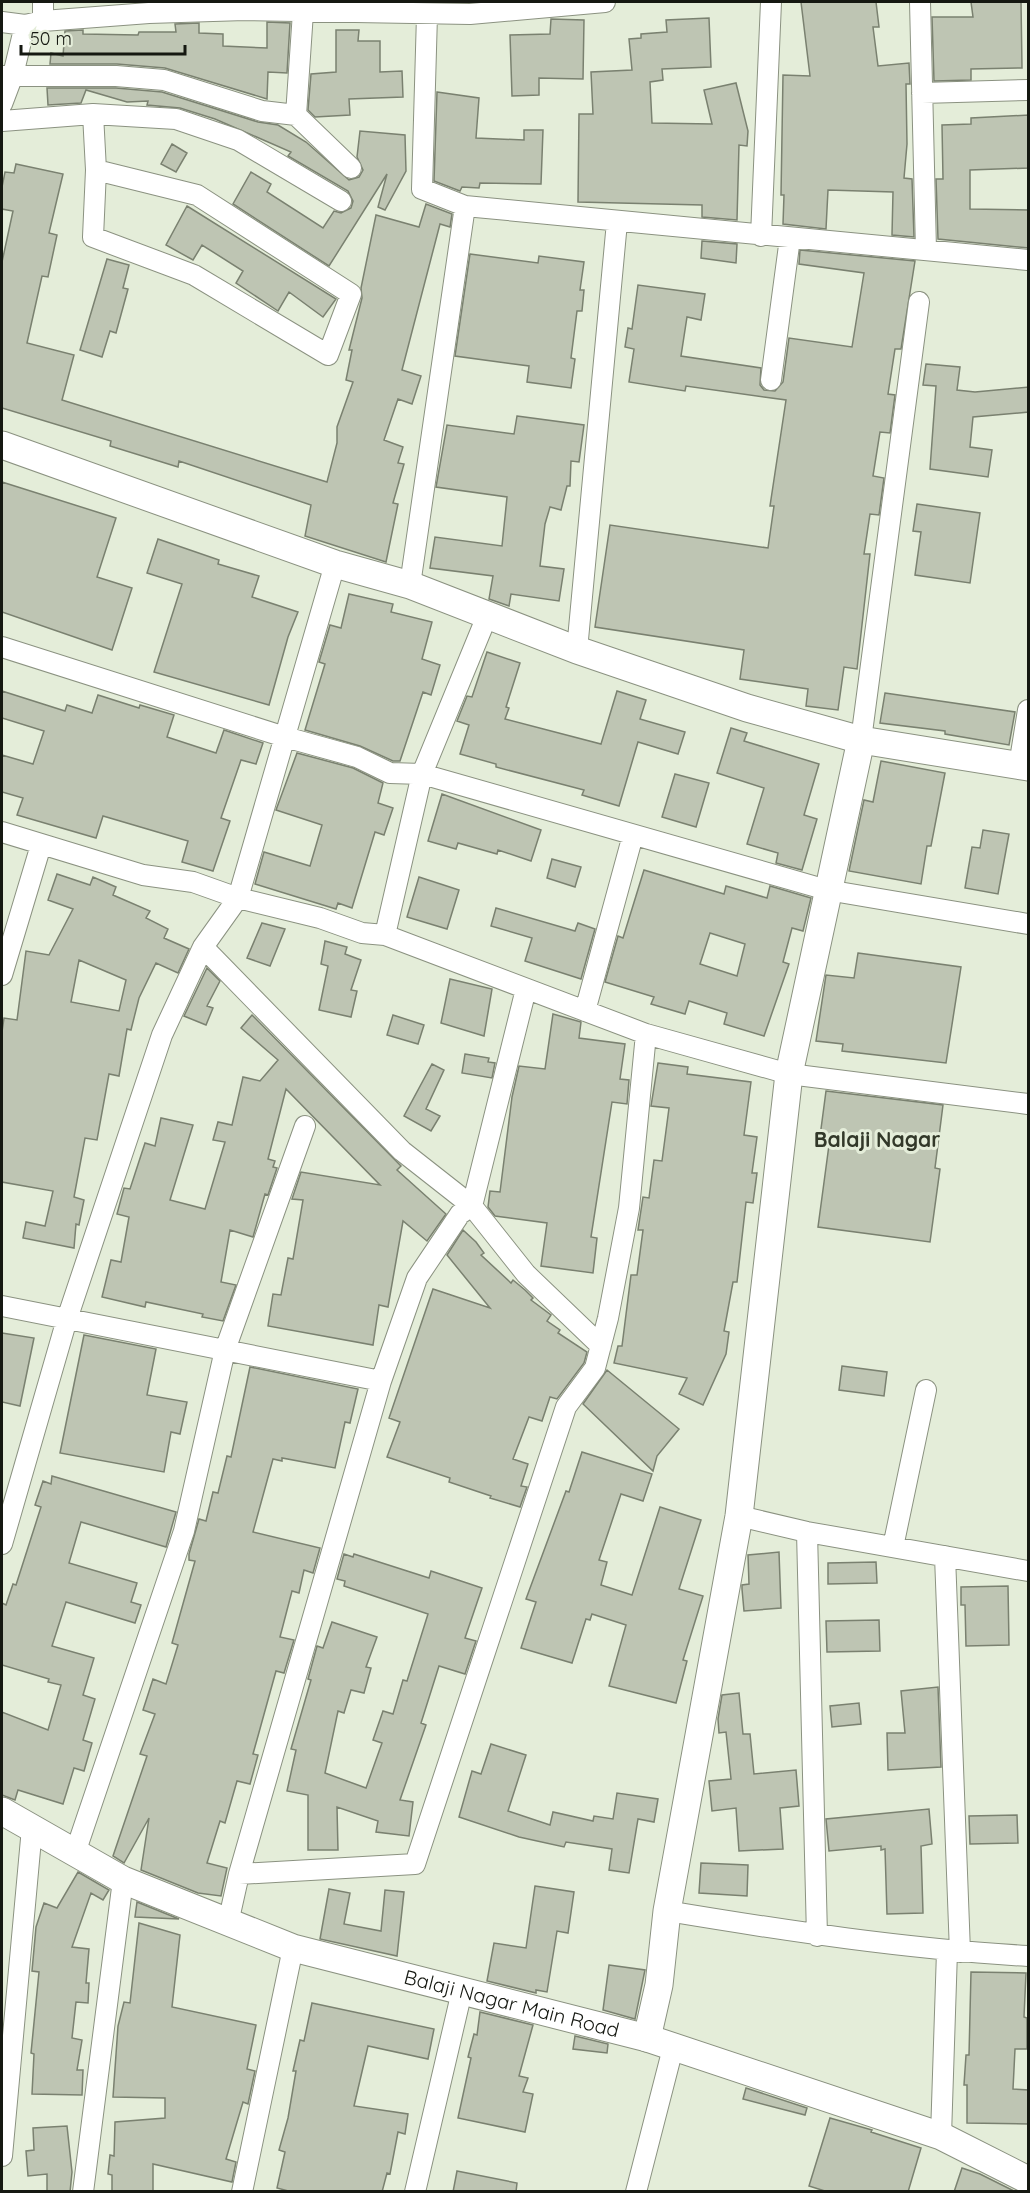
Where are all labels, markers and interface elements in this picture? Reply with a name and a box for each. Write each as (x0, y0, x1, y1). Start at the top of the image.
scale bar (21, 18, 184, 56)
text: 50 m (30, 27, 72, 50)
district label: Balaji Nagar (814, 1126, 940, 1152)
street label: Balaji Nagar Main Road (402, 1964, 622, 2042)

